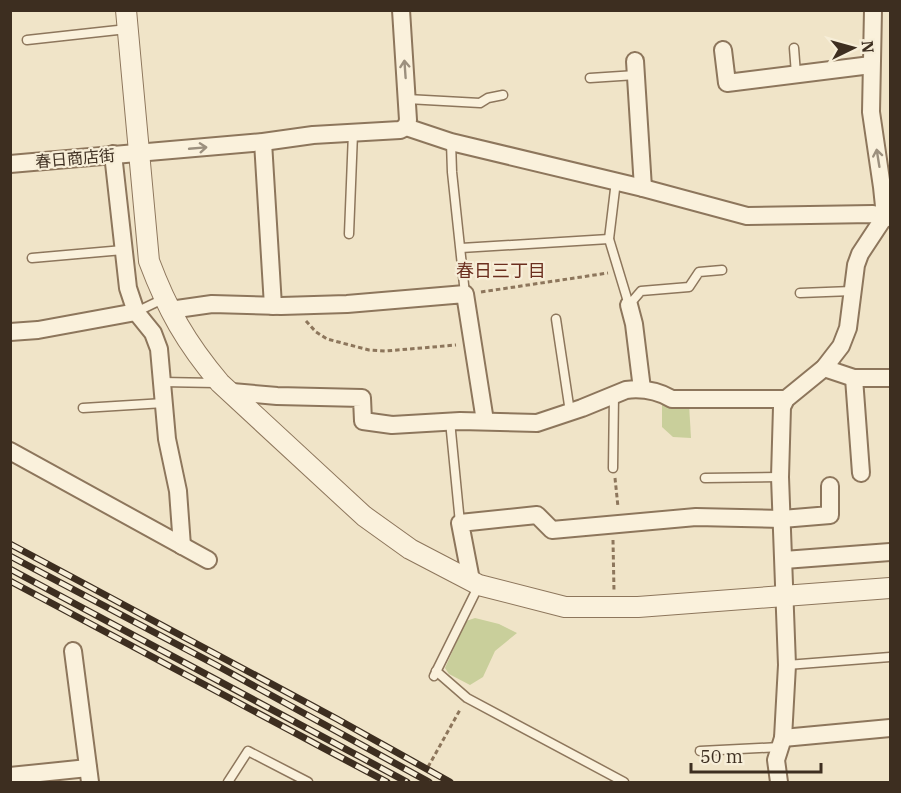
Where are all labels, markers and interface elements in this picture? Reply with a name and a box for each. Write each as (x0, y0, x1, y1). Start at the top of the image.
north arrow (823, 18, 883, 78)
text: N (857, 40, 878, 54)
one-way arrow (399, 60, 410, 80)
one-way arrow (187, 142, 207, 153)
street label: 春日商店街 (34, 145, 116, 171)
one-way arrow (873, 149, 884, 168)
district label: 春日三丁目 (456, 259, 546, 282)
scale bar (691, 736, 822, 774)
text: 50 m (700, 745, 743, 768)

